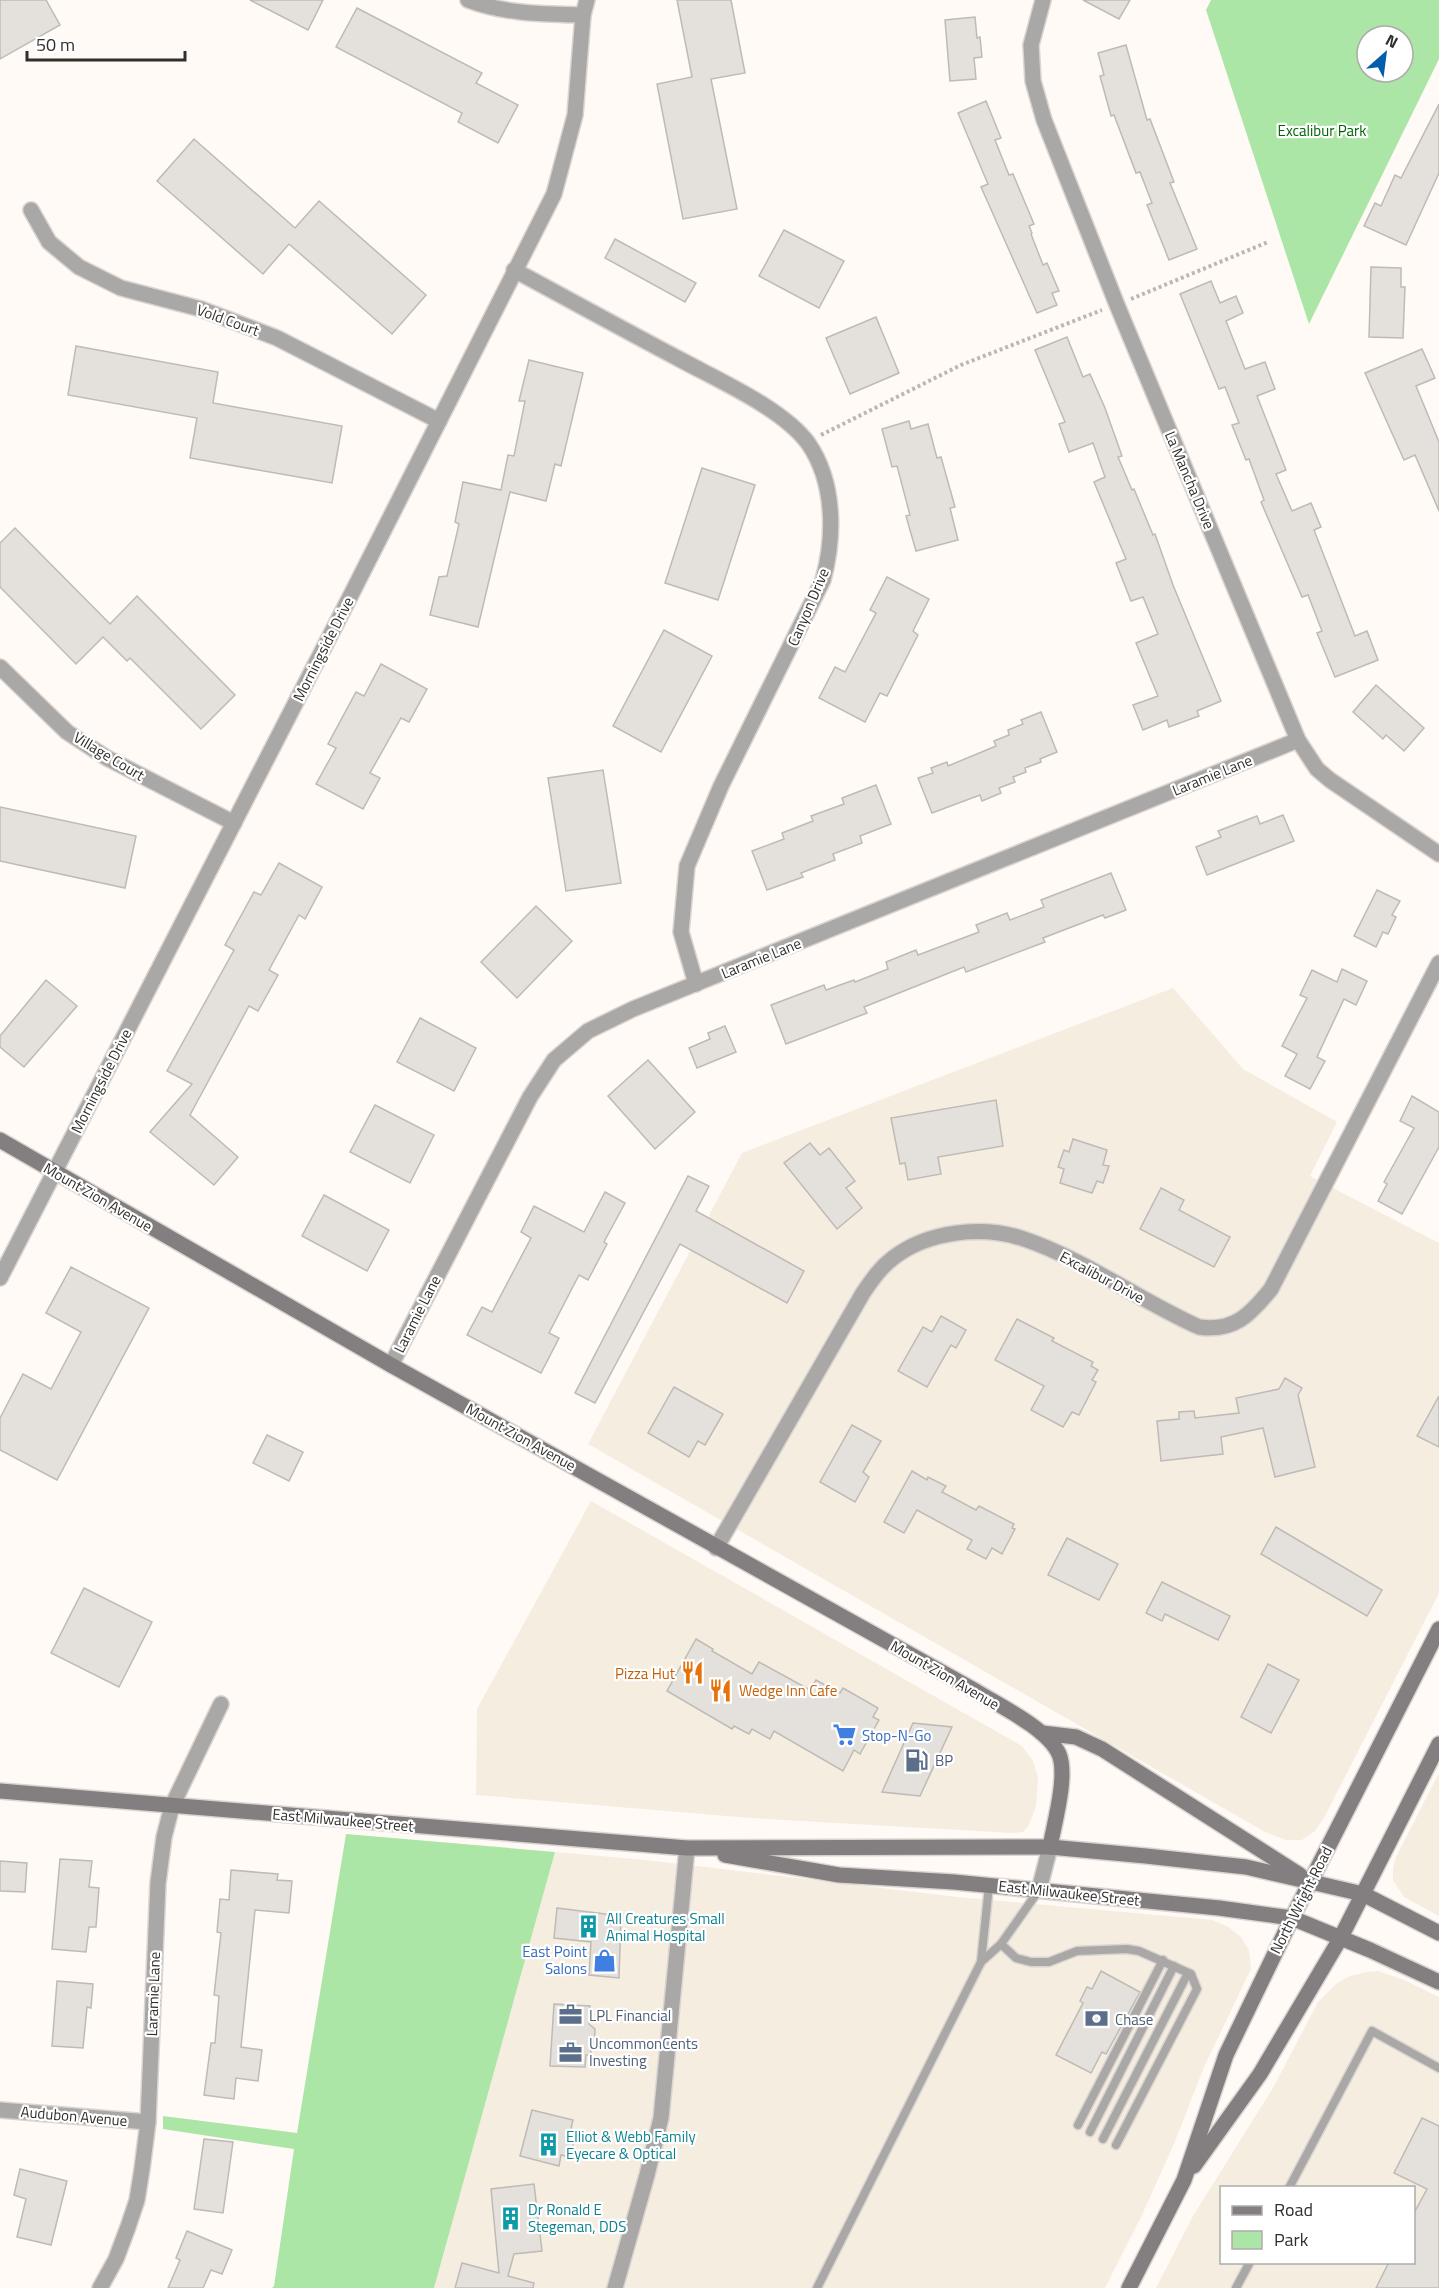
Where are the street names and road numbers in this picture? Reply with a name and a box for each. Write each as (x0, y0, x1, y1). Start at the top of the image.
street label: Vold Court (193, 298, 263, 342)
street label: La Mancha Drive (1159, 427, 1221, 533)
street label: Canyon Drive (781, 564, 835, 650)
street label: Morningside Drive (287, 593, 359, 705)
street label: Village Court (69, 726, 150, 787)
street label: Laramie Lane (1169, 749, 1255, 801)
street label: Laramie Lane (718, 932, 804, 984)
street label: Morningside Drive (65, 1025, 137, 1137)
street label: Mount Zion Avenue (39, 1156, 157, 1238)
street label: Excalibur Drive (1056, 1245, 1148, 1309)
street label: Laramie Lane (388, 1271, 446, 1357)
street label: Mount Zion Avenue (462, 1397, 580, 1477)
street label: Mount Zion Avenue (886, 1634, 1004, 1716)
street label: East Milwaukee Street (271, 1802, 415, 1838)
street label: North Wright Road (1264, 1842, 1338, 1958)
street label: East Milwaukee Street (997, 1874, 1141, 1912)
street label: Laramie Lane (140, 1951, 166, 2037)
street label: Audubon Avenue (20, 2100, 128, 2132)

